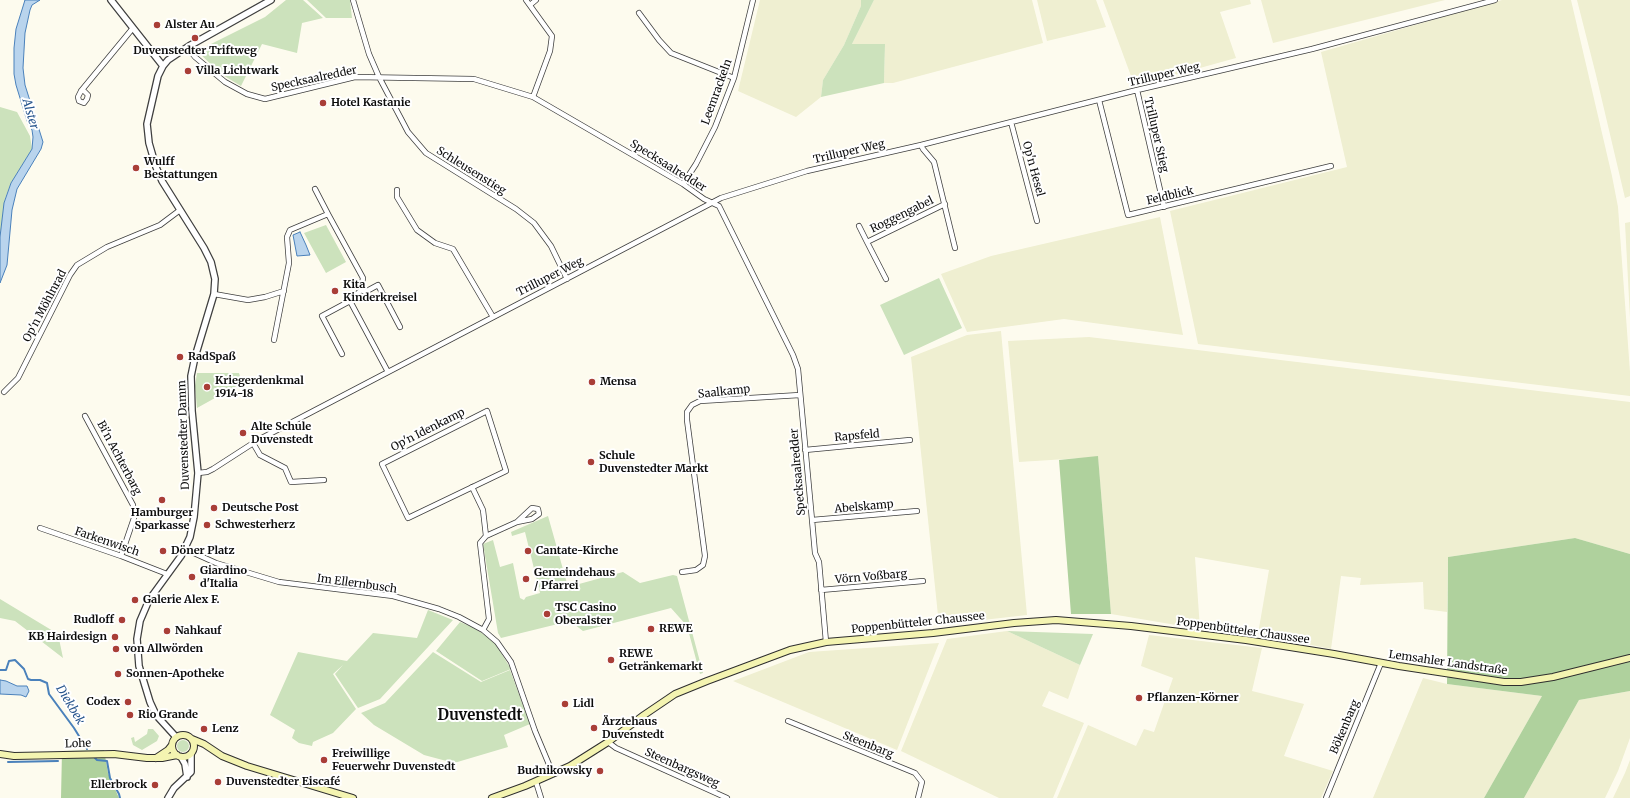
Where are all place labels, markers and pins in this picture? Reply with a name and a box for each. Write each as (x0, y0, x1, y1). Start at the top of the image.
place label: Alster Au (165, 18, 215, 32)
marker: Alster Au (152, 20, 162, 30)
marker: Duvenstedter Triftweg (190, 33, 200, 43)
place label: Duvenstedter Triftweg (133, 44, 257, 58)
place label: Villa Lichtwark (196, 64, 279, 78)
marker: Villa Lichtwark (183, 66, 193, 76)
place label: Hotel Kastanie (331, 96, 410, 110)
marker: Hotel Kastanie (318, 98, 328, 108)
place label: Wulff Bestattungen (144, 155, 218, 181)
marker: Wulff Bestattungen (131, 163, 141, 173)
place label: Kita Kinderkreisel (343, 278, 417, 304)
marker: Kita Kinderkreisel (330, 286, 340, 296)
place label: RadSpaß (188, 350, 236, 364)
marker: RadSpaß (175, 352, 185, 362)
place label: Kriegerdenkmal 1914-18 (215, 374, 304, 400)
place label: Mensa (600, 375, 636, 389)
marker: Mensa (587, 377, 597, 387)
marker: Kriegerdenkmal 1914-18 (202, 382, 212, 392)
place label: Alte Schule Duvenstedt (251, 420, 313, 446)
marker: Alte Schule Duvenstedt (238, 428, 248, 438)
place label: Schule Duvenstedter Markt (599, 449, 708, 475)
marker: Schule Duvenstedter Markt (586, 457, 596, 467)
marker: Hamburger Sparkasse (157, 495, 167, 505)
place label: Deutsche Post (222, 501, 299, 515)
marker: Deutsche Post (209, 503, 219, 513)
place label: Hamburger Sparkasse (131, 506, 193, 532)
place label: Schwesterherz (215, 518, 295, 532)
marker: Schwesterherz (202, 520, 212, 530)
place label: Döner Platz (171, 544, 235, 558)
place label: Cantate-Kirche (536, 544, 618, 558)
marker: Döner Platz (158, 546, 168, 556)
marker: Cantate-Kirche (523, 546, 533, 556)
place label: Giardino d'Italia (200, 564, 247, 590)
place label: Gemeindehaus / Pfarrei (534, 566, 615, 592)
marker: Giardino d'Italia (187, 572, 197, 582)
marker: Gemeindehaus / Pfarrei (521, 574, 531, 584)
place label: Galerie Alex F. (143, 593, 220, 607)
marker: Galerie Alex F. (130, 595, 140, 605)
place label: TSC Casino Oberalster (555, 601, 616, 627)
marker: TSC Casino Oberalster (542, 609, 552, 619)
place label: Rudloff (73, 613, 114, 627)
marker: Rudloff (117, 615, 127, 625)
place label: REWE (659, 622, 693, 636)
place label: Nahkauf (175, 624, 222, 638)
marker: REWE (646, 624, 656, 634)
marker: Nahkauf (162, 626, 172, 636)
place label: KB Hairdesign (28, 630, 107, 644)
marker: KB Hairdesign (110, 632, 120, 642)
place label: von Allwörden (124, 642, 203, 656)
marker: von Allwörden (111, 644, 121, 654)
place label: REWE Getränkemarkt (619, 647, 703, 673)
marker: REWE Getränkemarkt (606, 655, 616, 665)
place label: Sonnen-Apotheke (126, 667, 224, 681)
marker: Sonnen-Apotheke (113, 669, 123, 679)
place label: Pflanzen-Körner (1147, 691, 1239, 705)
marker: Pflanzen-Körner (1134, 693, 1144, 703)
place label: Codex (87, 695, 120, 709)
marker: Codex (123, 697, 133, 707)
place label: Lidl (573, 697, 594, 711)
marker: Lidl (560, 699, 570, 709)
place label: Rio Grande (138, 708, 198, 722)
marker: Rio Grande (125, 710, 135, 720)
place label: Ärztehaus Duvenstedt (602, 715, 664, 741)
place label: Lenz (212, 722, 239, 736)
marker: Ärztehaus Duvenstedt (589, 723, 599, 733)
marker: Lenz (199, 724, 209, 734)
place label: Freiwillige Feuerwehr Duvenstedt (332, 747, 455, 773)
marker: Freiwillige Feuerwehr Duvenstedt (319, 755, 329, 765)
place label: Budnikowsky (517, 764, 592, 778)
marker: Budnikowsky (595, 766, 605, 776)
place label: Duvenstedter Eiscafé (226, 775, 340, 789)
marker: Duvenstedter Eiscafé (213, 777, 223, 787)
place label: Ellerbrock (91, 778, 147, 792)
marker: Ellerbrock (150, 780, 160, 790)

